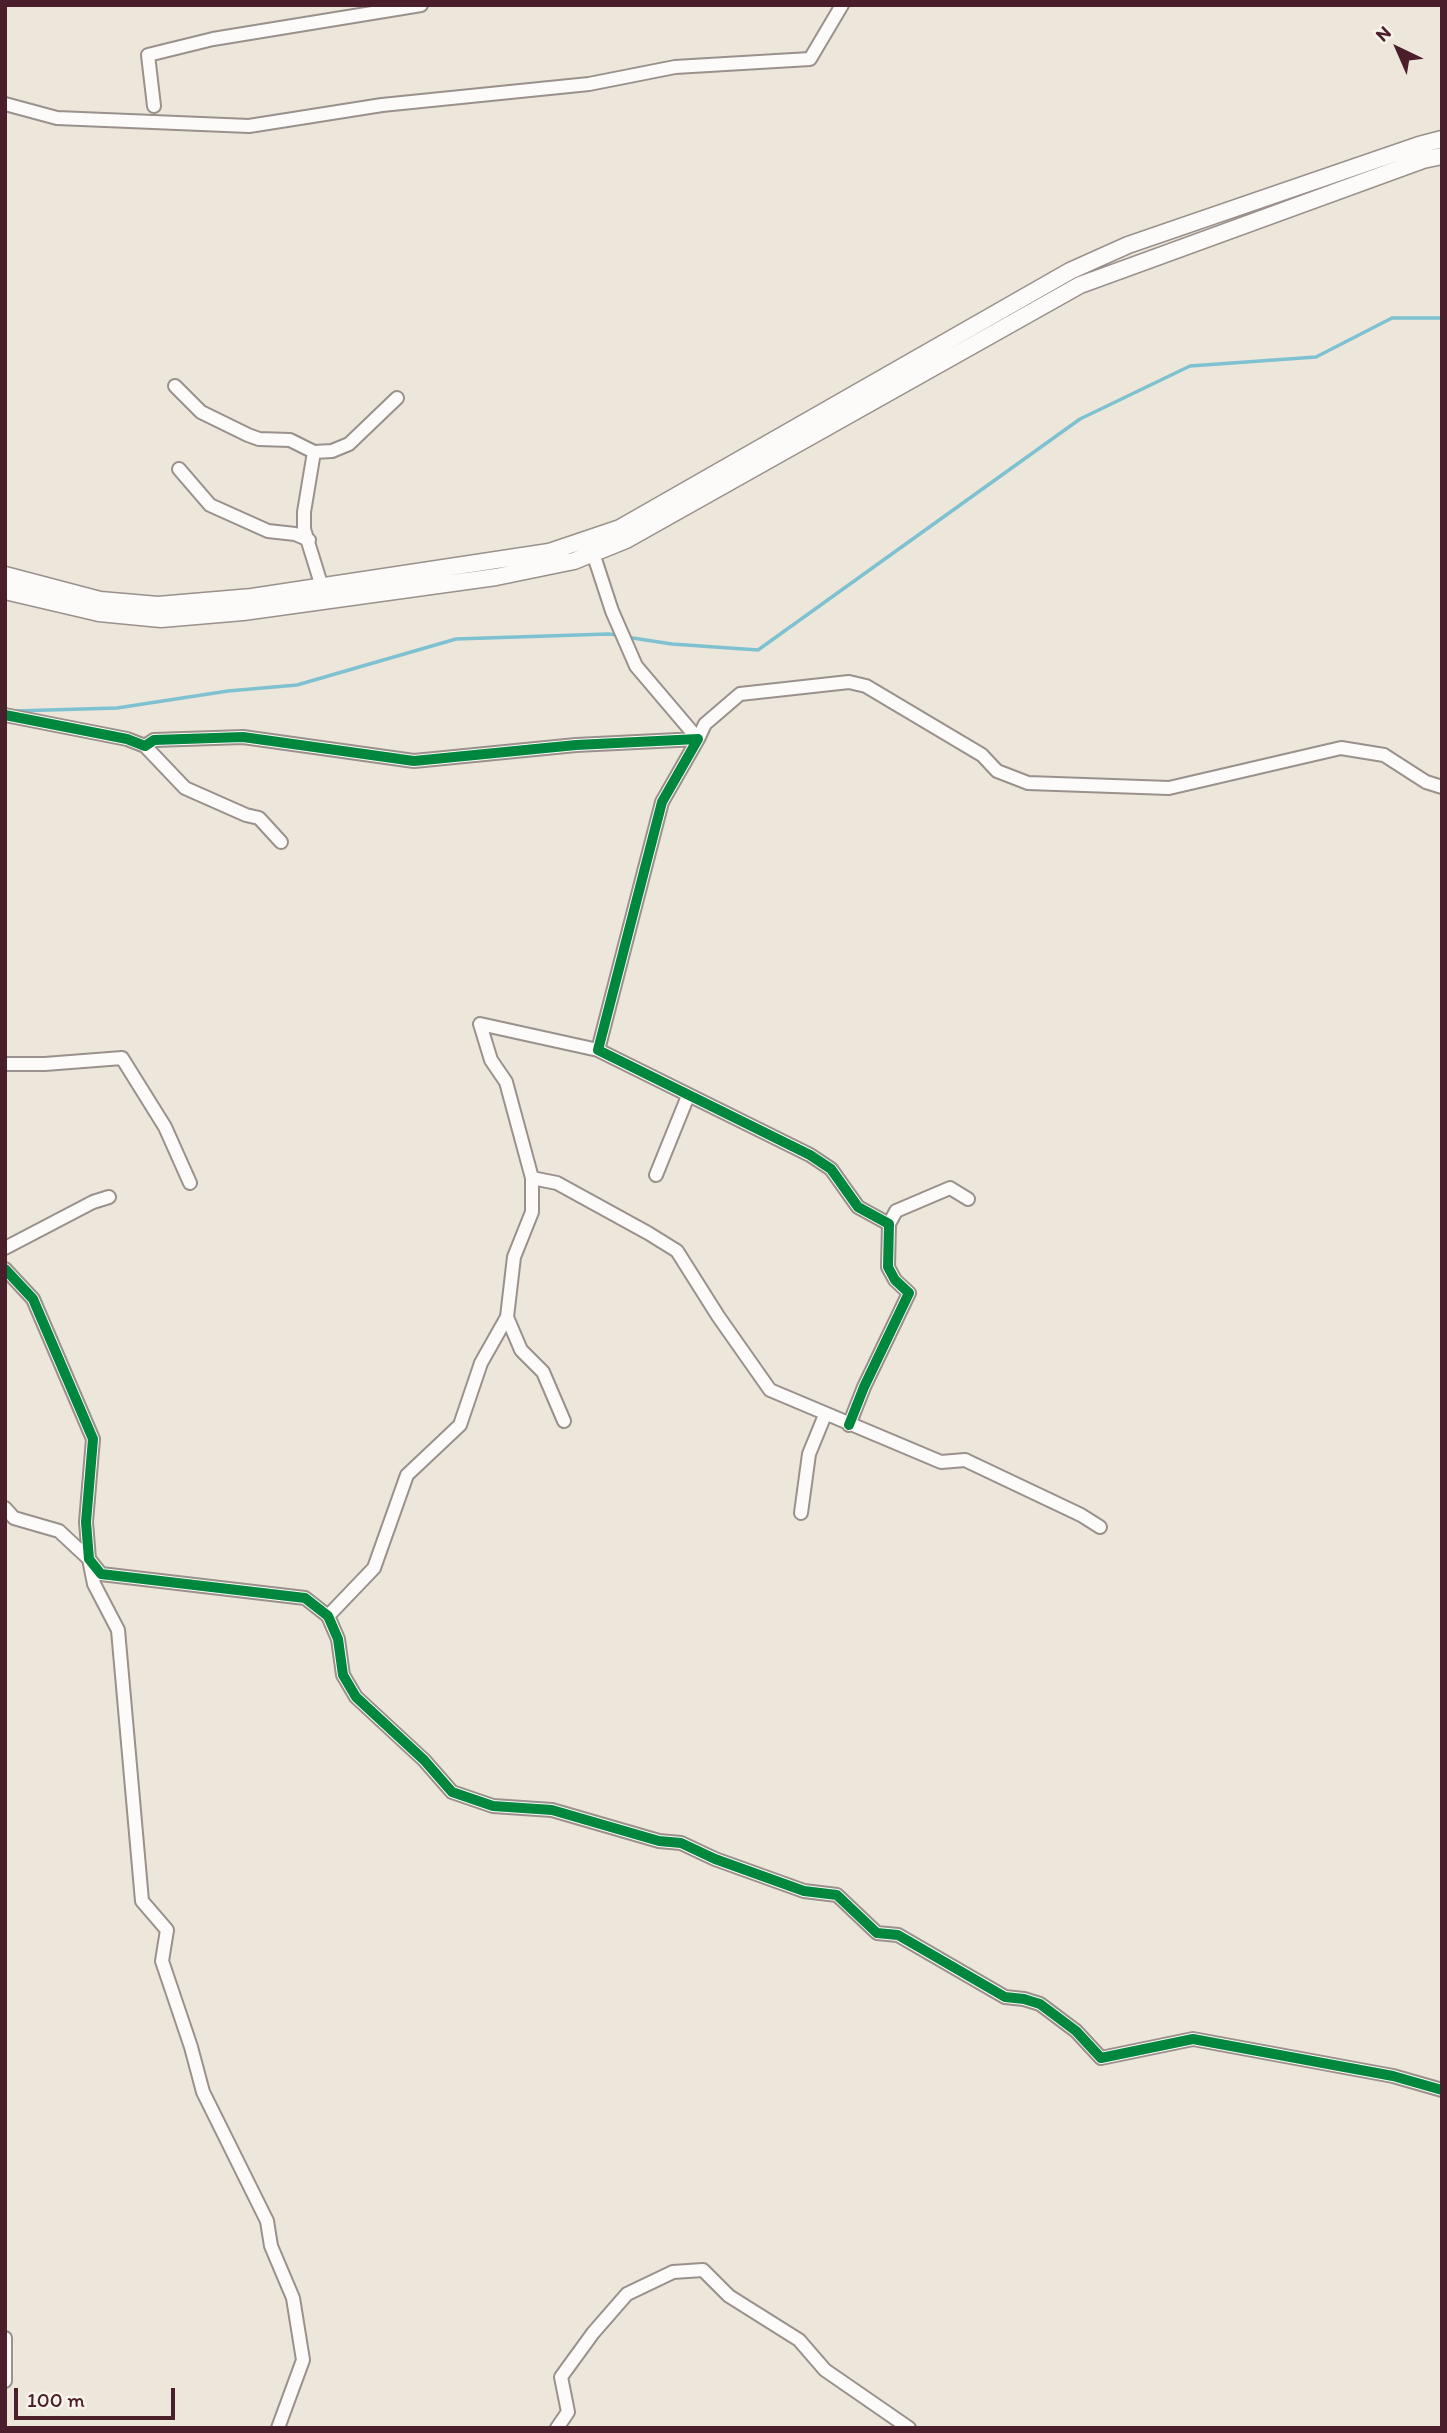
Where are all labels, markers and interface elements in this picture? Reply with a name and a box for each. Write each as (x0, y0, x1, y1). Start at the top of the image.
north arrow (1363, 14, 1433, 84)
text: N (1370, 21, 1396, 46)
scale bar (18, 2374, 178, 2418)
text: 100 m (27, 2387, 85, 2412)

